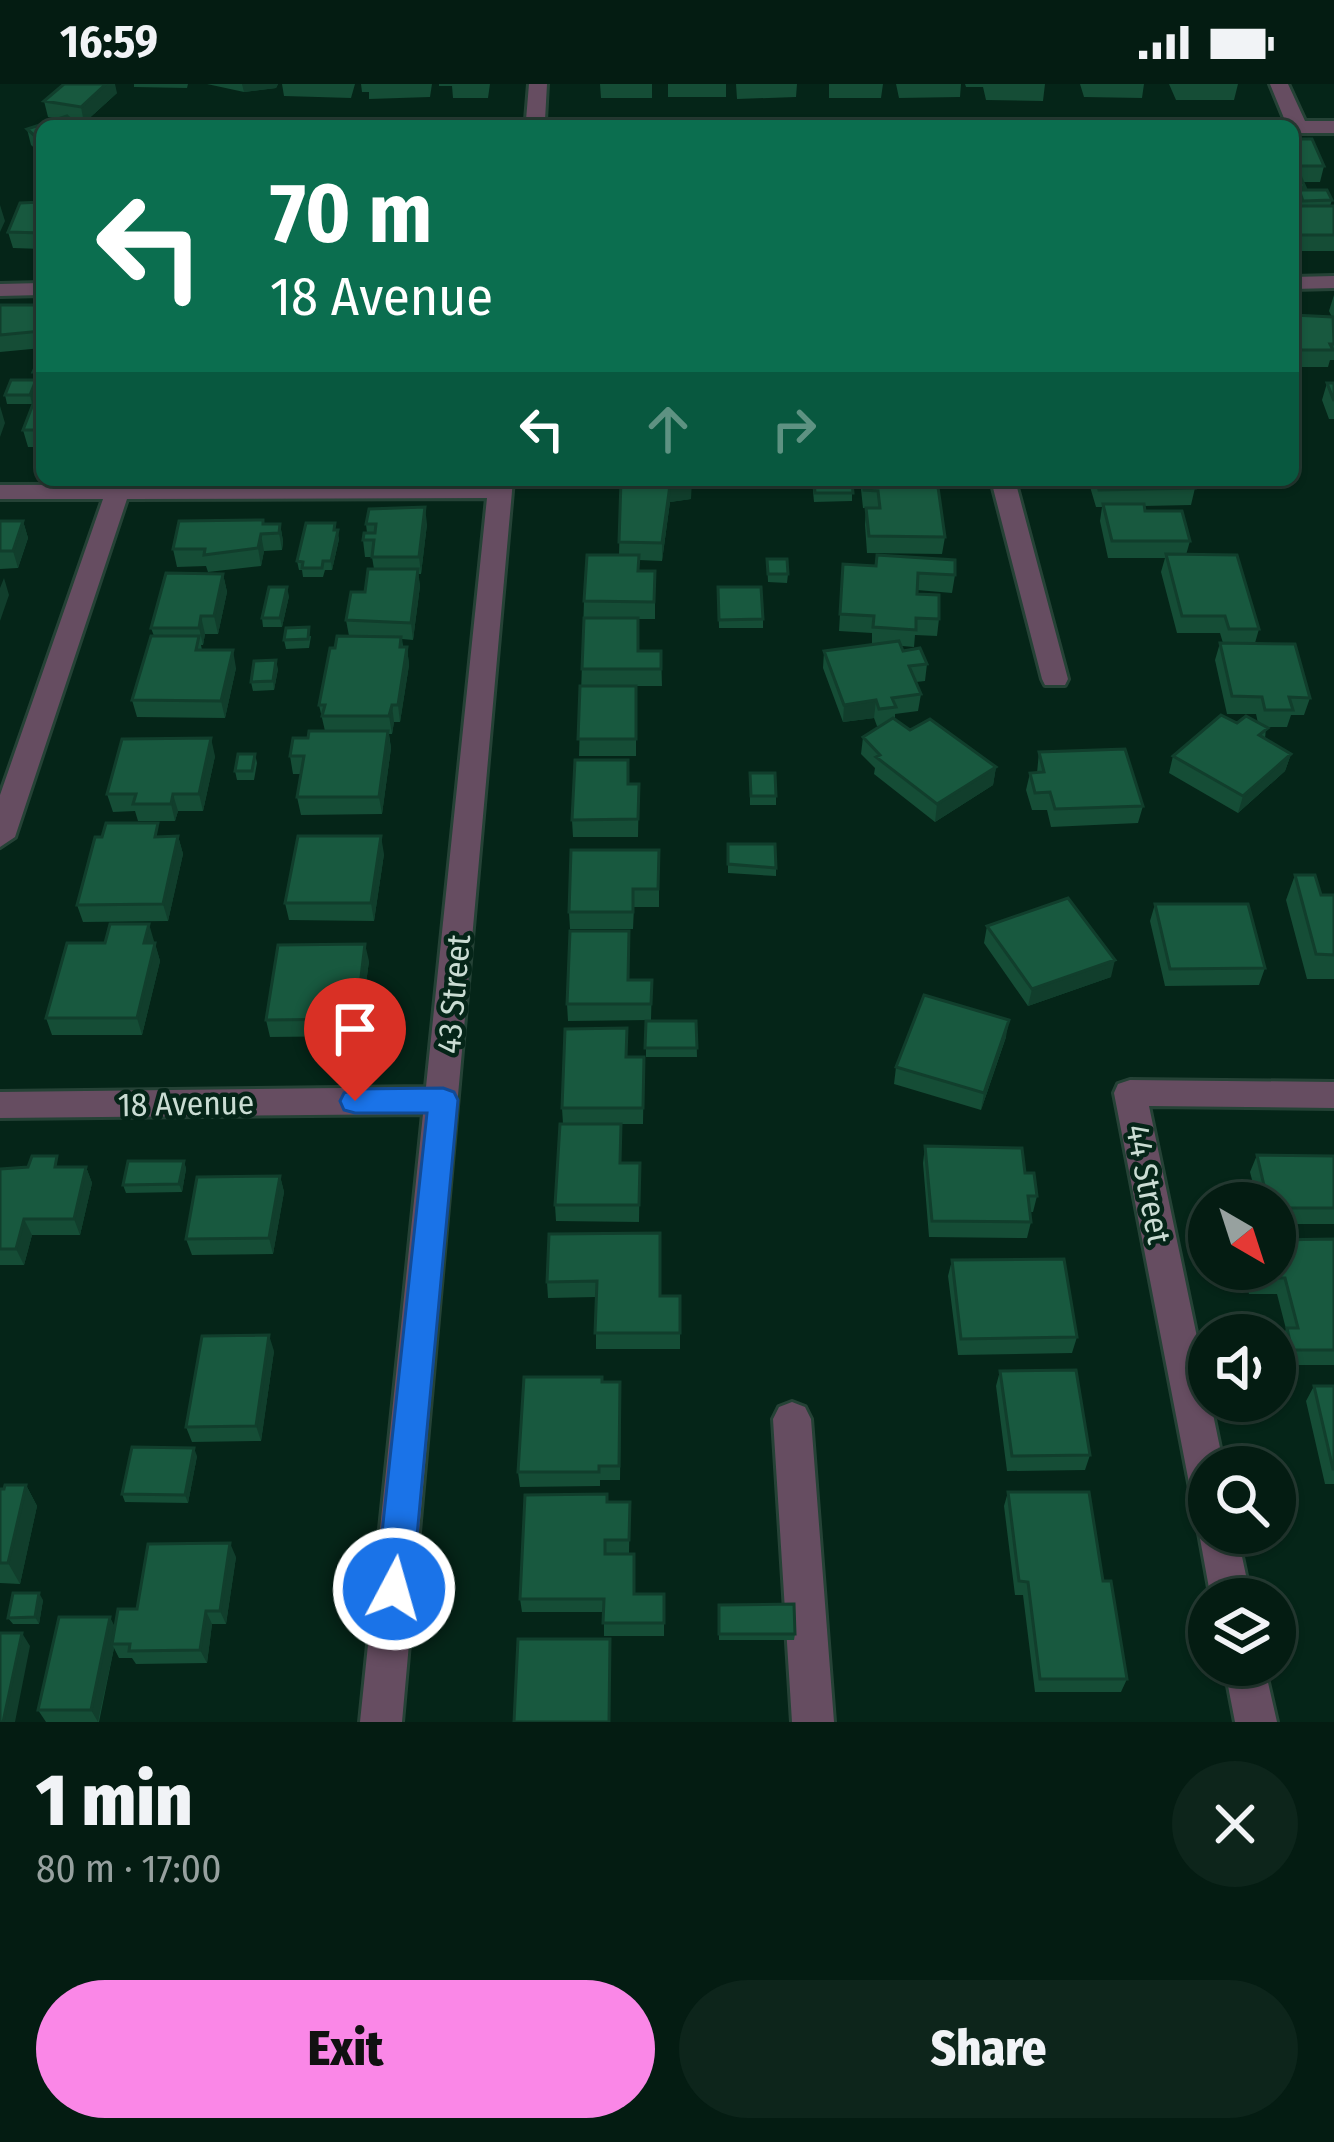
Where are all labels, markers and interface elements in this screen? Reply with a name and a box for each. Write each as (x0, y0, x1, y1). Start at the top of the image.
text: 16:59 (60, 15, 158, 69)
text: 70 m (270, 163, 432, 264)
icon: left (72, 168, 228, 324)
text: 18 Avenue (270, 265, 493, 329)
icon: left (509, 396, 575, 462)
icon: ahead (635, 396, 701, 462)
icon: right (761, 396, 827, 462)
street label: 43 Street (429, 933, 479, 1055)
pin (304, 978, 406, 1101)
icon: arrive (322, 996, 388, 1062)
street label: 18 Avenue (118, 1083, 255, 1125)
street label: 44 Street (1117, 1121, 1179, 1248)
north arrow (1188, 1182, 1296, 1290)
map controls (1188, 1182, 1296, 1686)
button: sound (1188, 1314, 1296, 1422)
button: search (1188, 1446, 1296, 1554)
position arrow (331, 1526, 457, 1652)
button: layers (1188, 1578, 1296, 1686)
text: 1 min (36, 1758, 193, 1844)
button: close (1172, 1761, 1298, 1887)
text: 80 m · 17:00 (36, 1846, 221, 1892)
button: Exit (36, 1980, 655, 2118)
button: Share (679, 1980, 1298, 2118)

